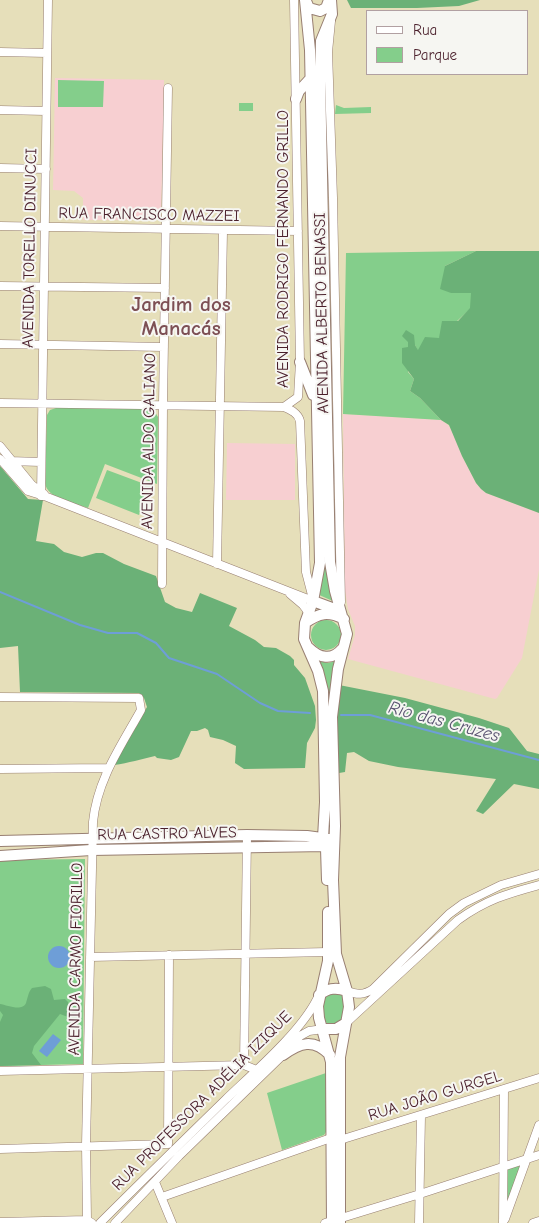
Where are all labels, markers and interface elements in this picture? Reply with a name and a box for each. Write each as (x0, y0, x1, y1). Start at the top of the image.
legend (366, 10, 529, 75)
text: Rua (413, 21, 437, 39)
text: Parque (413, 46, 457, 64)
street label: AVENIDA RODRIGO FERNANDO GRILLO (273, 110, 293, 388)
street label: AVENIDA TORELLO DINUCCI (19, 148, 41, 348)
street label: RUA FRANCISCO MAZZEI (58, 204, 240, 226)
street label: AVENIDA ALBERTO BENASSI (311, 212, 333, 414)
district label: Jardim dos Manacás (131, 292, 231, 342)
street label: AVENIDA ALDO GALIANO (138, 353, 160, 529)
water label: Rio das Cruzes (386, 697, 502, 747)
street label: RUA CASTRO ALVES (97, 823, 237, 845)
street label: AVENIDA CARMO FIORILLO (65, 862, 87, 1056)
street label: RUA PROFESSORA ADÉLIA IZIQUE (108, 1007, 296, 1195)
street label: RUA JOÃO GURGEL (366, 1067, 504, 1125)

